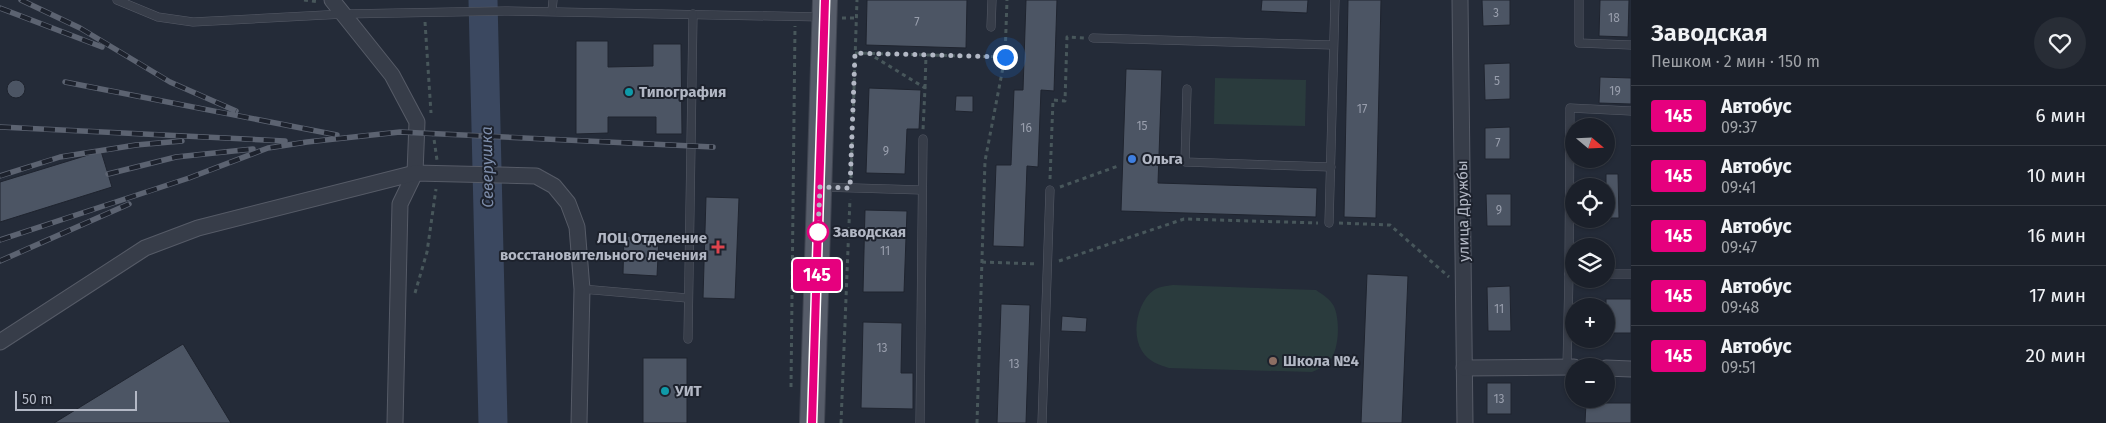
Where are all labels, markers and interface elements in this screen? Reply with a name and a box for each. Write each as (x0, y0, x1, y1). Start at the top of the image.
house number: 3 (1493, 6, 1499, 20)
house number: 18 (1608, 11, 1620, 25)
house number: 7 (914, 15, 920, 29)
button: heart (2034, 17, 2086, 69)
text: Заводская (1651, 19, 1768, 47)
your location (993, 45, 1018, 70)
text: Пешком · 2 мин · 150 m (1651, 52, 1820, 71)
house number: 5 (1494, 74, 1500, 88)
place label: Типография (639, 83, 726, 101)
house number: 19 (1609, 84, 1621, 98)
marker: Типография (623, 86, 635, 98)
text: Автобус (1721, 95, 1792, 118)
house number: 17 (1357, 102, 1367, 116)
text: 6 мин (2035, 104, 2086, 127)
text: 145 (1665, 105, 1693, 127)
north arrow (1565, 118, 1615, 168)
map controls (1565, 118, 1615, 408)
text: 09:37 (1721, 118, 1757, 137)
house number: 15 (1136, 119, 1148, 133)
house number: 16 (1020, 121, 1032, 135)
water label: Северушка (477, 126, 497, 208)
house number: 7 (1495, 136, 1501, 150)
house number: 9 (883, 144, 889, 158)
place label: Ольга (1142, 150, 1183, 168)
marker: Ольга (1126, 153, 1138, 165)
text: Автобус (1721, 155, 1792, 178)
street label: улица Дружбы (1453, 160, 1473, 262)
text: 10 мин (2027, 164, 2086, 187)
text: 145 (1665, 165, 1693, 187)
button: locate (1565, 178, 1615, 228)
text: 09:41 (1721, 178, 1756, 197)
house number: 9 (1496, 203, 1502, 217)
text: Автобус (1721, 215, 1792, 238)
marker: Заводская (807, 221, 829, 243)
place label: Заводская (832, 223, 906, 241)
text: 16 мин (2027, 224, 2086, 247)
text: 145 (1665, 225, 1693, 247)
place label: ЛОЦ Отделение восстановительного лечения (500, 229, 707, 264)
button: layers (1565, 238, 1615, 288)
text: 09:47 (1721, 238, 1757, 257)
marker: ЛОЦ Отделение восстановительного лечения (711, 240, 725, 254)
house number: 11 (880, 244, 890, 258)
line badge: 145 (788, 259, 846, 291)
text: 145 (803, 264, 831, 286)
text: Автобус (1721, 275, 1792, 298)
text: 17 мин (2029, 284, 2086, 307)
text: 145 (1665, 285, 1693, 307)
button: + (1565, 298, 1615, 348)
text: 09:48 (1721, 298, 1759, 317)
house number: 11 (1494, 302, 1504, 316)
text: Автобус (1721, 335, 1792, 358)
house number: 13 (876, 341, 888, 355)
text: 20 мин (2026, 344, 2086, 367)
text: 145 (1665, 345, 1693, 367)
place label: Школа №4 (1283, 352, 1360, 370)
marker: Школа №4 (1267, 355, 1279, 367)
house number: 13 (1008, 357, 1020, 371)
button: − (1565, 358, 1615, 408)
text: 09:51 (1721, 358, 1756, 377)
place label: УИТ (674, 382, 703, 400)
marker: УИТ (659, 385, 671, 397)
scale bar (15, 388, 138, 411)
text: 50 m (22, 391, 53, 408)
house number: 13 (1493, 392, 1505, 406)

